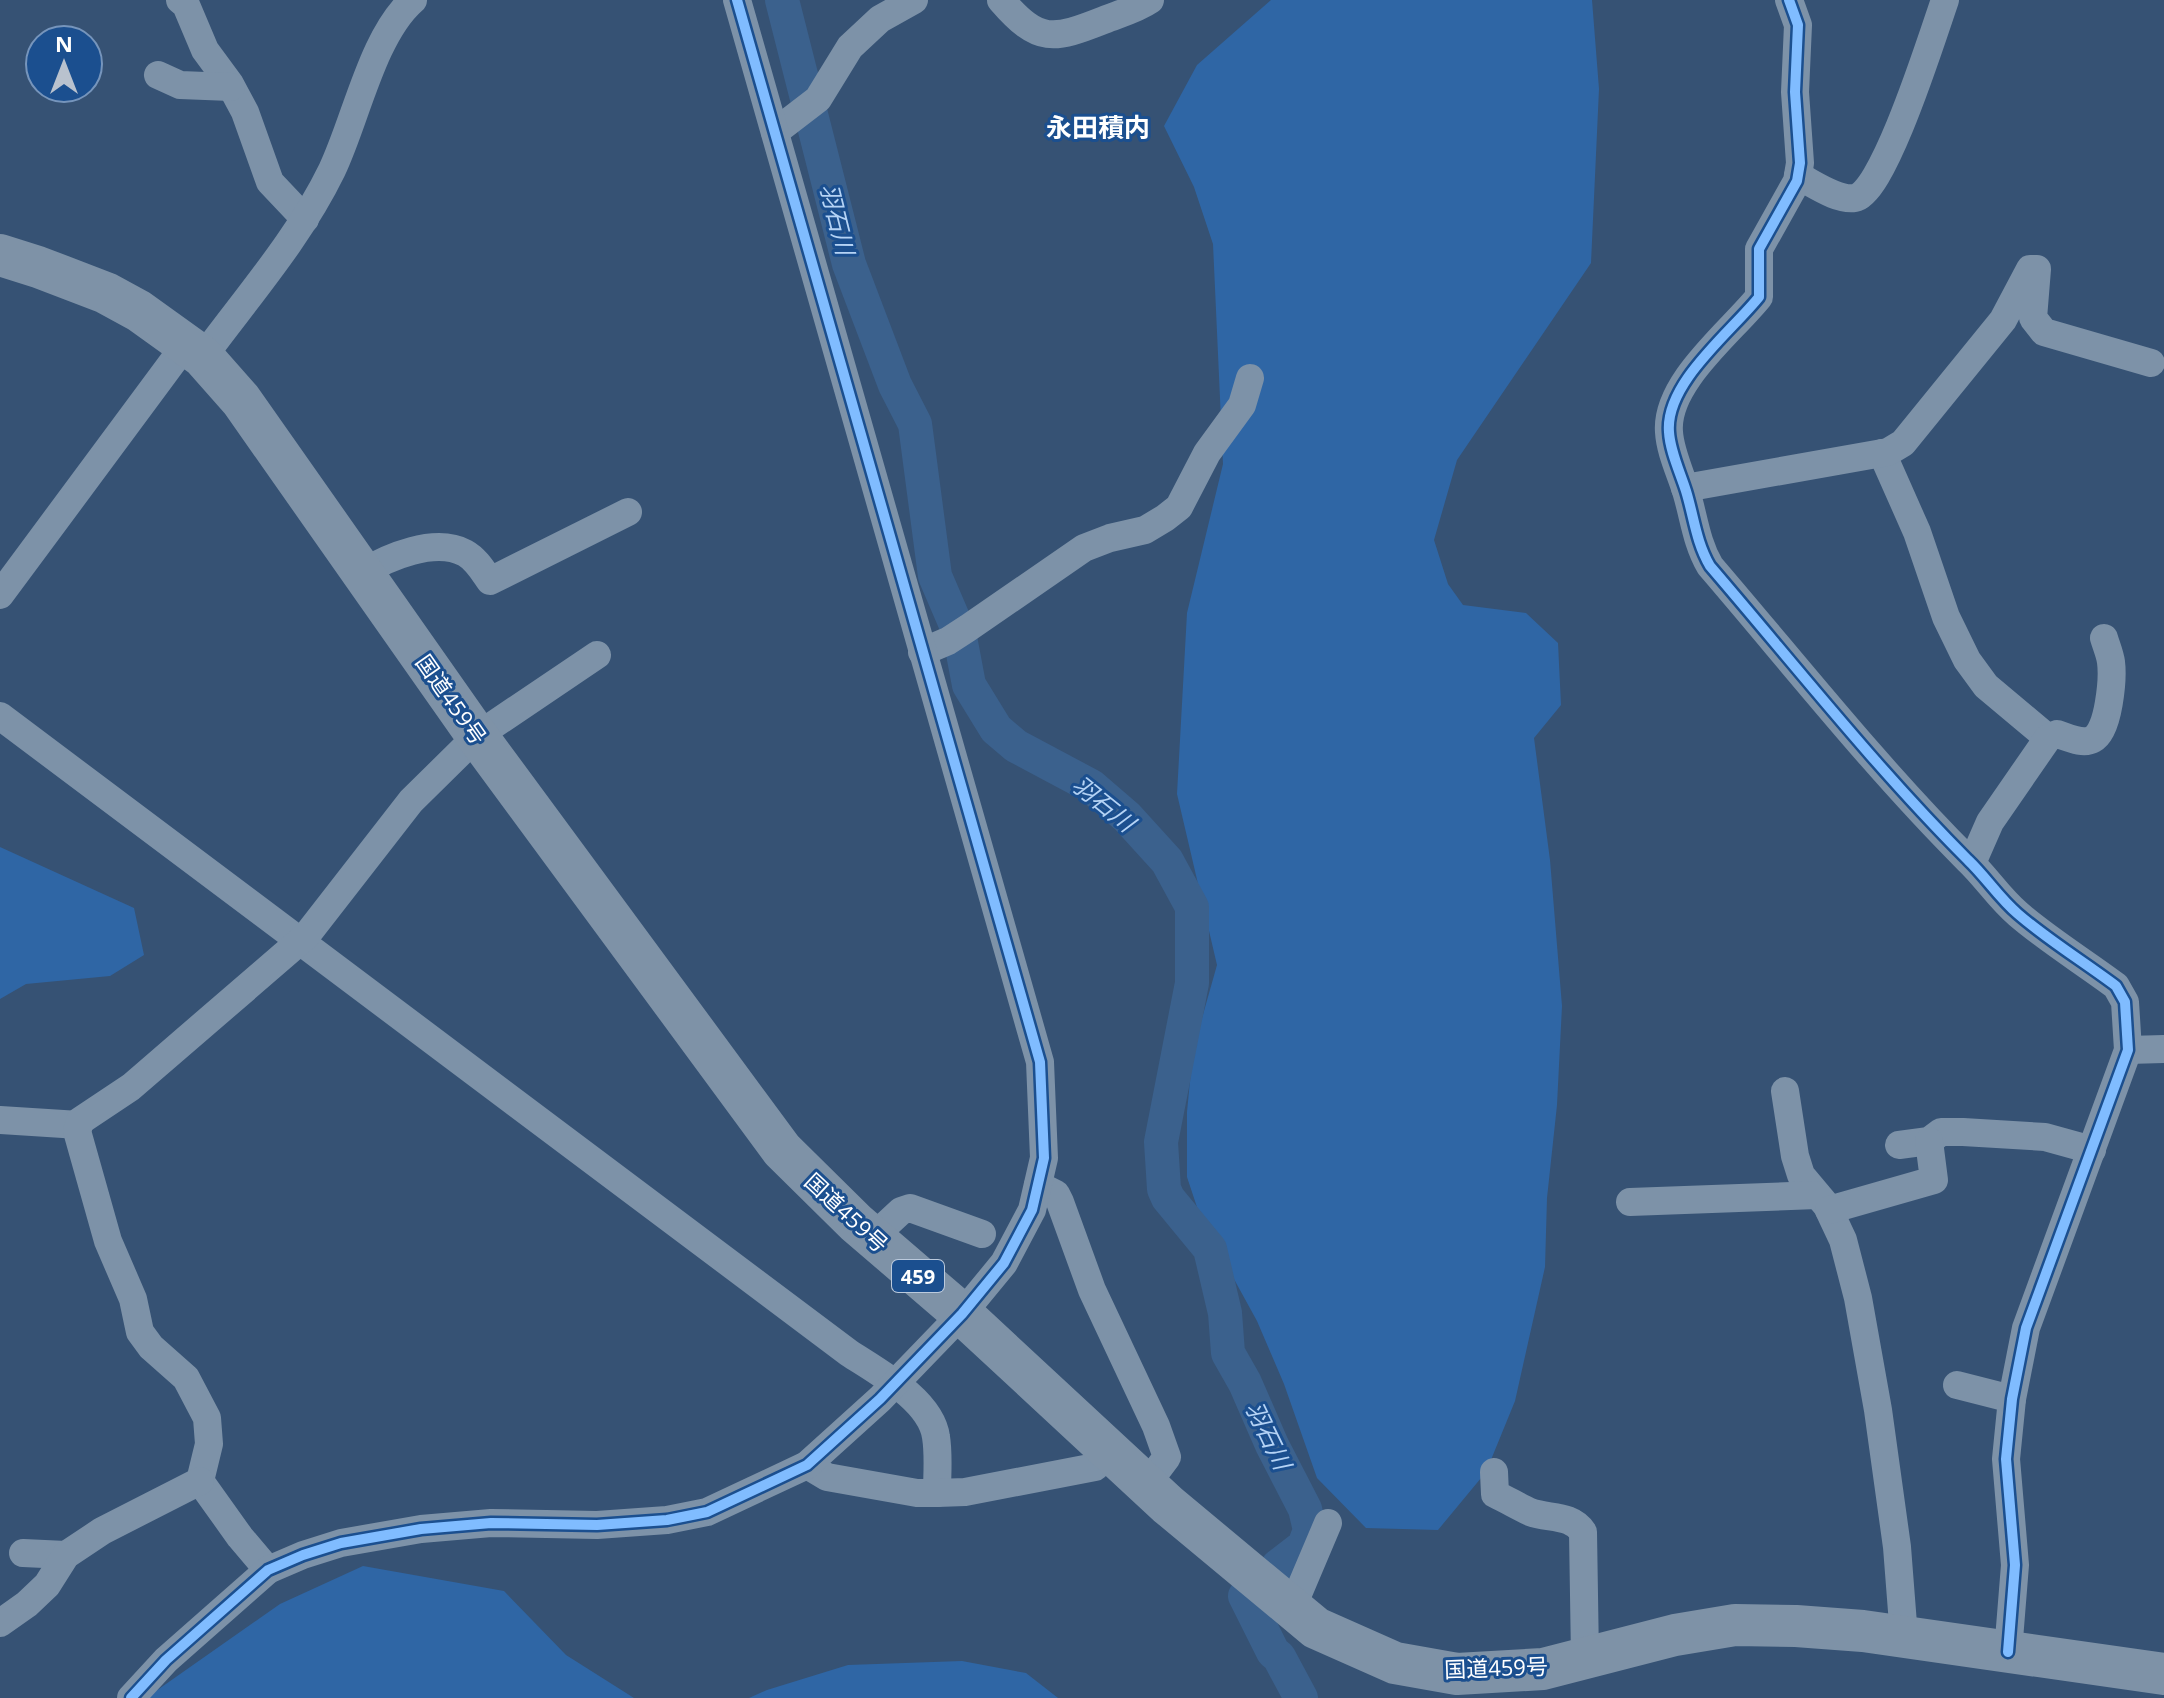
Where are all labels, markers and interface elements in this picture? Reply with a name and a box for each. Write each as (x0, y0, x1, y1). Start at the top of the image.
north arrow (24, 24, 104, 104)
text: N (55, 28, 73, 58)
district label: 永田積内 (1046, 109, 1150, 145)
water label: 羽石川 (813, 180, 863, 261)
street label: 国道459号 (410, 648, 494, 750)
water label: 羽石川 (1066, 768, 1145, 840)
street label: 国道459号 (799, 1166, 895, 1258)
road number: 459 (892, 1260, 944, 1292)
water label: 羽石川 (1238, 1395, 1301, 1477)
street label: 国道459号 (1444, 1650, 1548, 1684)

